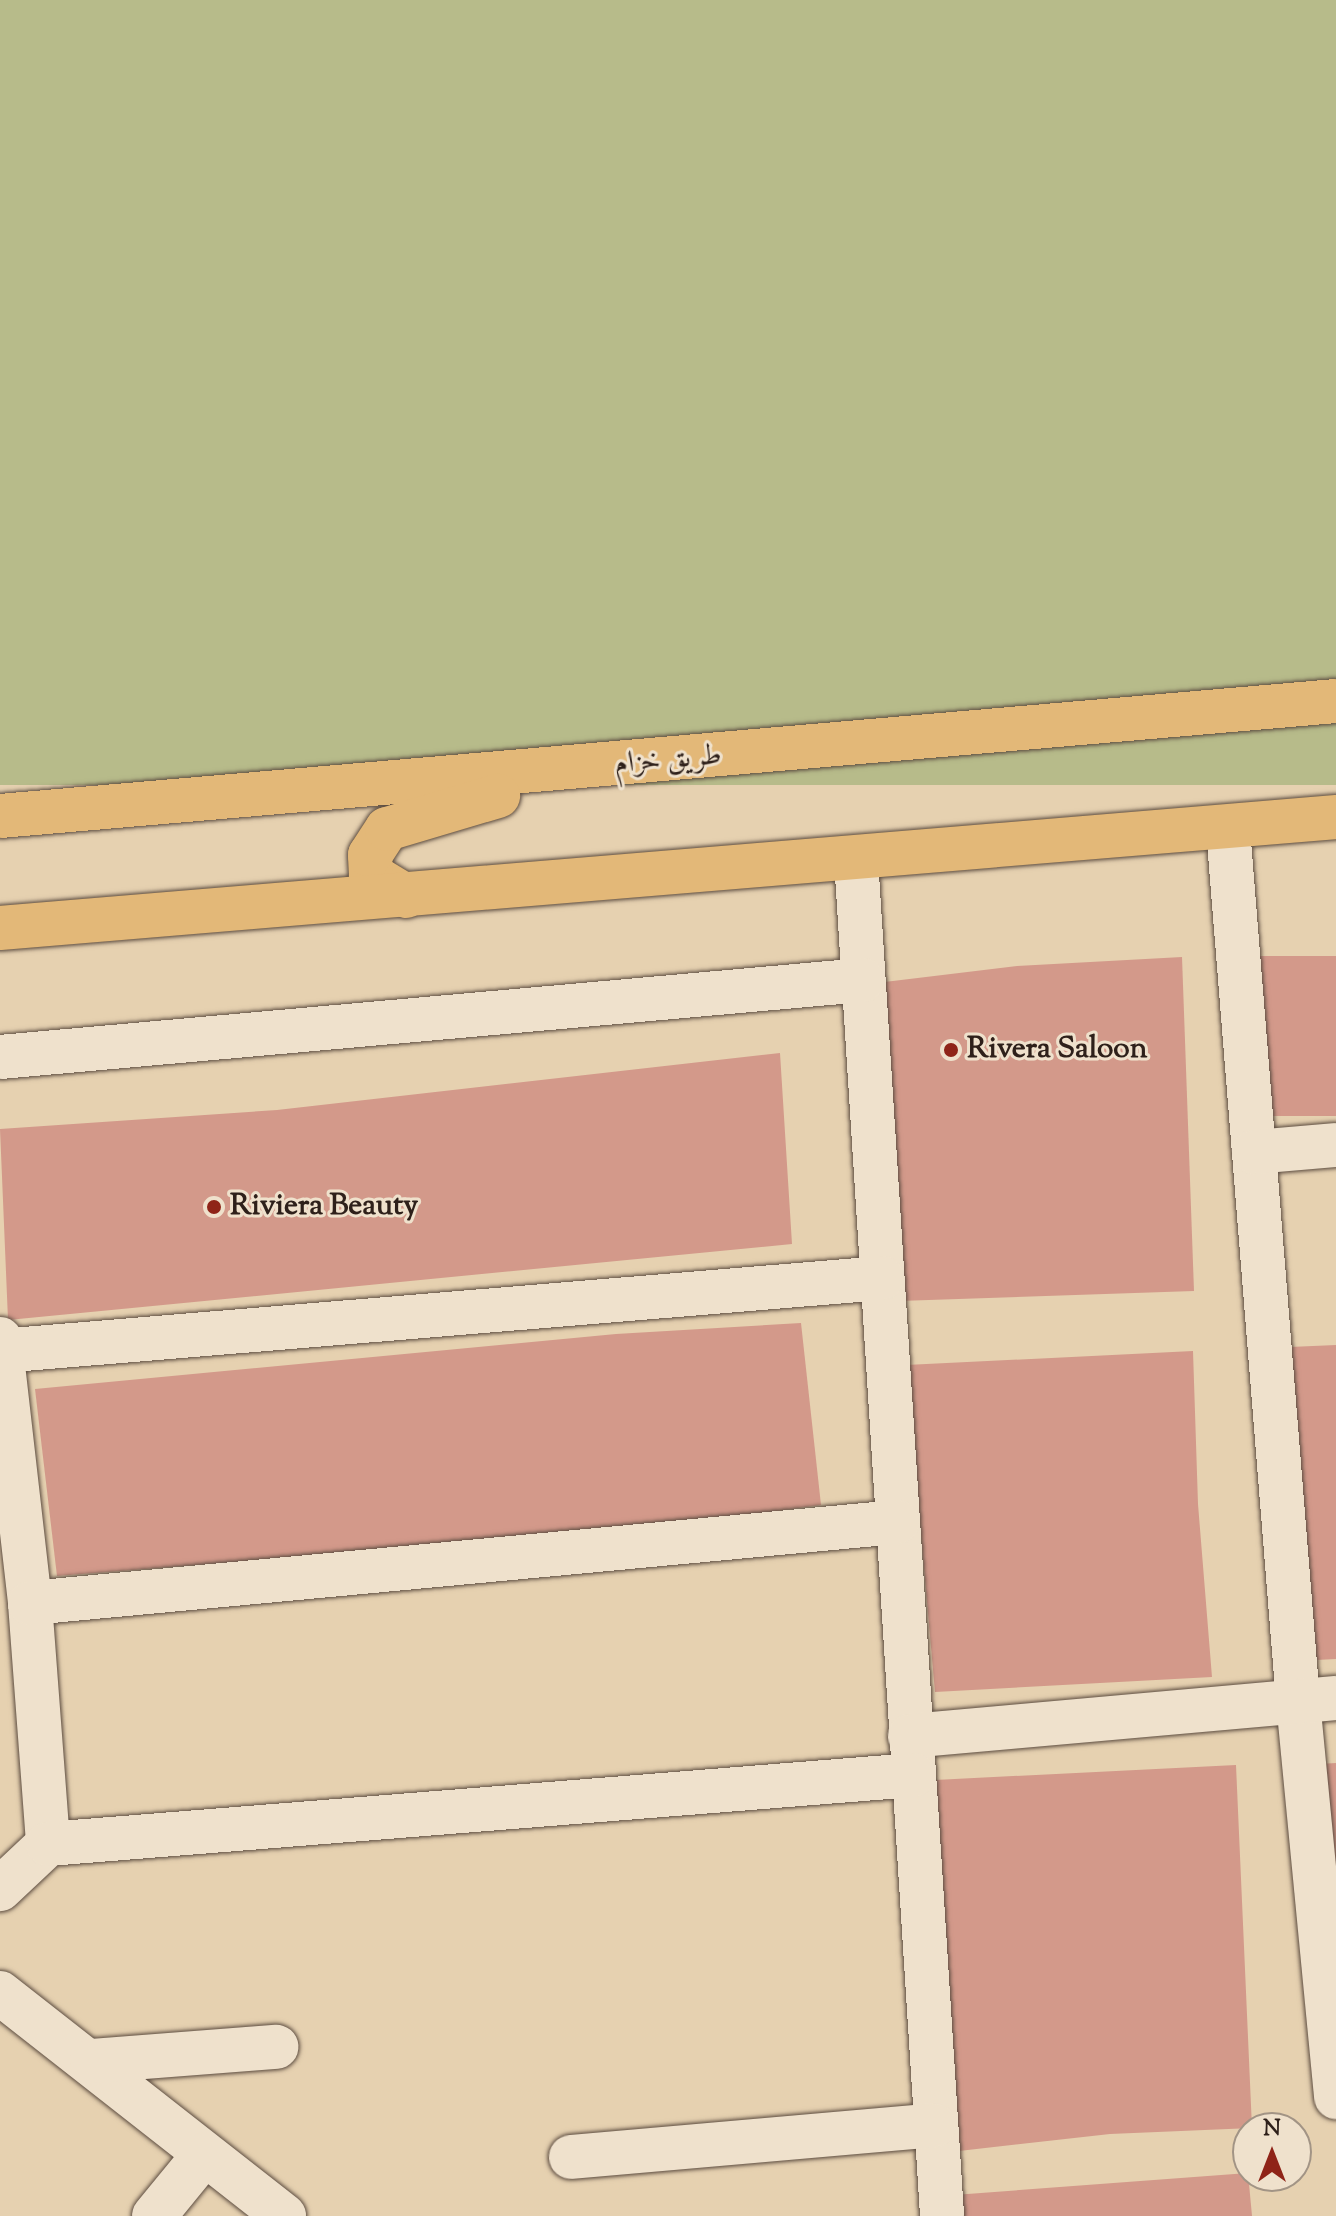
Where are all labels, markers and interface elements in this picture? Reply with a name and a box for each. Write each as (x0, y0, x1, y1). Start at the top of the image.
street label: طريق خزام (613, 738, 723, 784)
place label: Rivera Saloon (967, 1032, 1148, 1068)
marker: Rivera Saloon (942, 1041, 960, 1059)
place label: Riviera Beauty (230, 1189, 418, 1225)
marker: Riviera Beauty (205, 1198, 223, 1216)
north arrow (1232, 2112, 1312, 2192)
text: N (1263, 2114, 1281, 2146)

